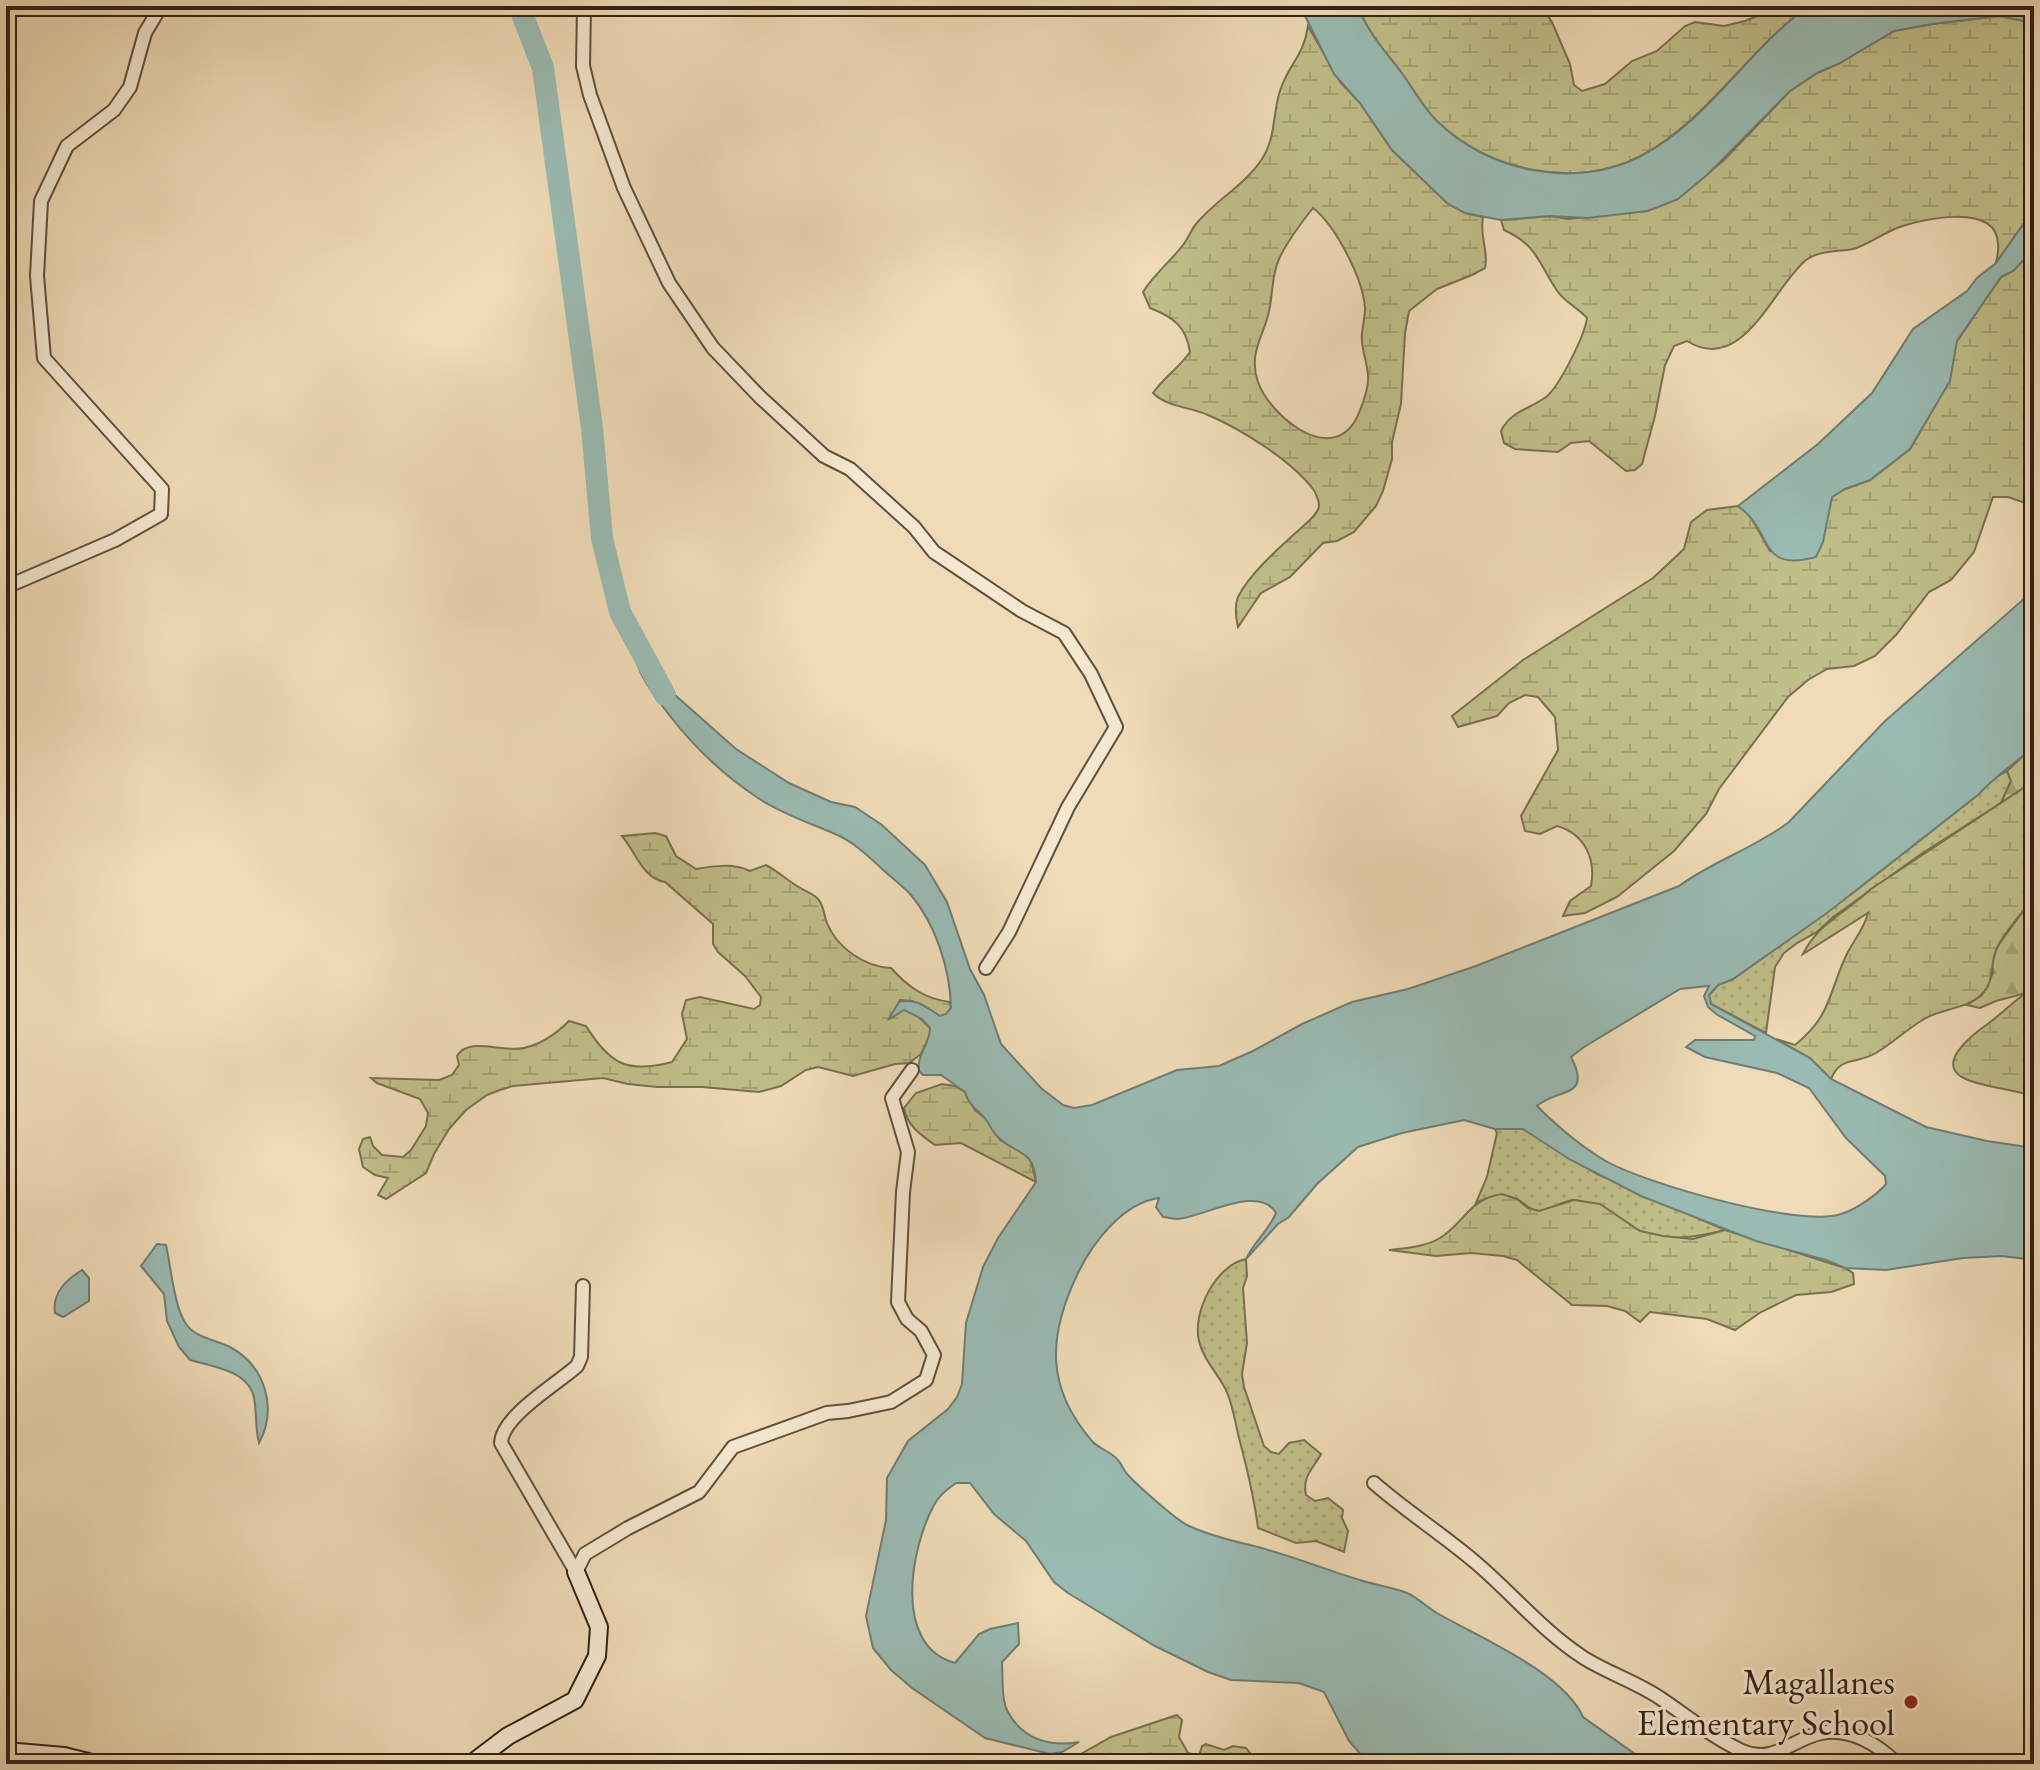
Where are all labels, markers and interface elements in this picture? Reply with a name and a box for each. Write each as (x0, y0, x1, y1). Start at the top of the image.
place label: Magallanes Elementary School (1637, 1658, 1895, 1746)
marker: Magallanes Elementary School (1902, 1693, 1920, 1711)

